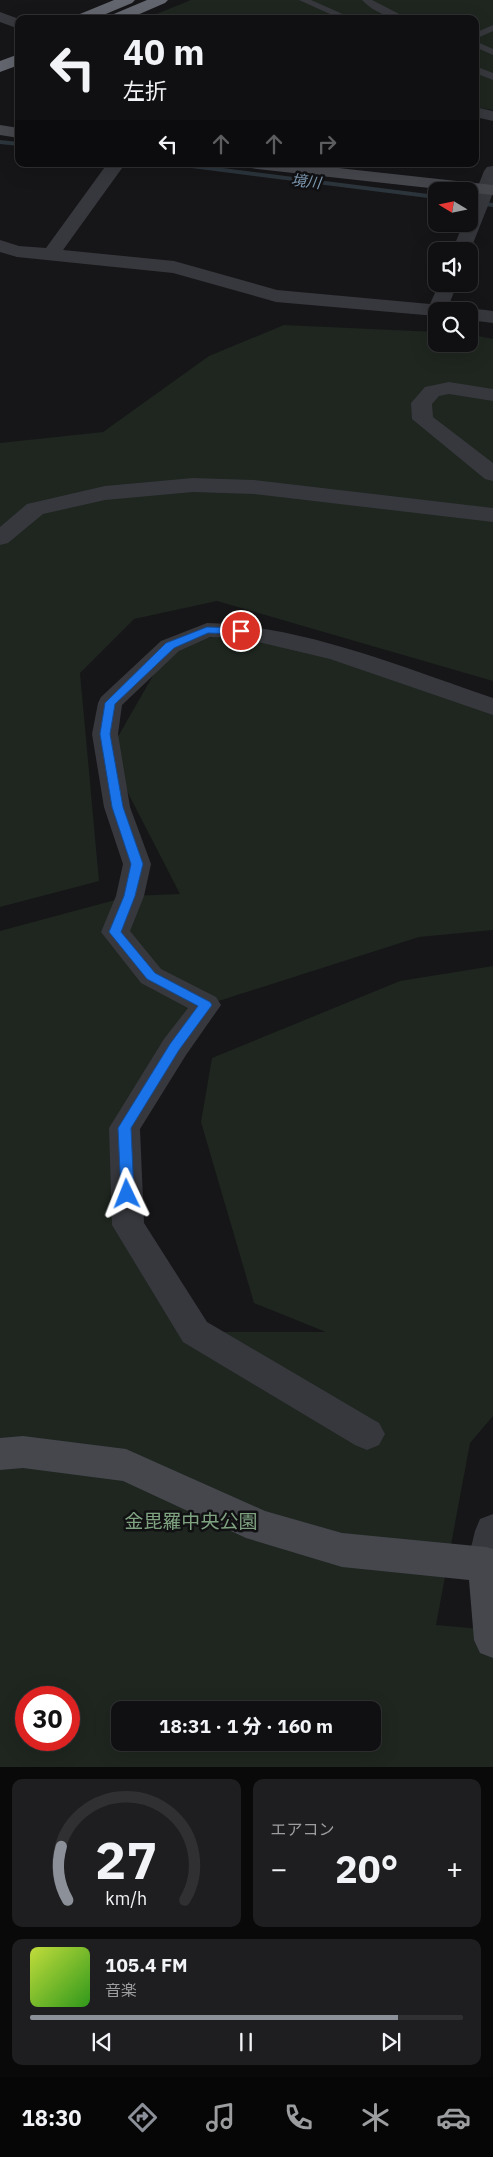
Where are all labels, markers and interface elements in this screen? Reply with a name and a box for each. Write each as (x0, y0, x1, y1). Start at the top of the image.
text: 40 m (123, 29, 205, 75)
icon: left (40, 35, 105, 100)
text: 左折 (123, 76, 167, 105)
icon: left (154, 130, 182, 158)
icon: ahead (207, 130, 235, 158)
icon: ahead (260, 130, 288, 158)
icon: right (313, 130, 341, 158)
water label: 境川 (290, 170, 324, 193)
north arrow (428, 182, 478, 232)
map controls (428, 182, 478, 352)
button: sound (428, 242, 478, 292)
button: search (428, 302, 478, 352)
pin (220, 610, 262, 652)
icon: arrive (227, 617, 255, 645)
position arrow (100, 1167, 152, 1219)
park label: 金毘羅中央公園 (124, 1509, 258, 1533)
speed limit sign: 30 (15, 1686, 80, 1751)
text: 18:31 · 1 分 · 160 m (159, 1714, 333, 1738)
text: エアコン (271, 1819, 335, 1839)
text: 27 (95, 1826, 157, 1893)
text: 20° (335, 1844, 398, 1893)
text: − (271, 1850, 287, 1887)
text: + (446, 1850, 463, 1887)
text: km/h (105, 1887, 147, 1910)
text: 105.4 FM (105, 1953, 188, 1977)
text: 音楽 (105, 1980, 137, 2000)
icon: previous (88, 2028, 116, 2056)
icon: pause (232, 2028, 260, 2056)
icon: next (377, 2028, 405, 2056)
icon: directions (125, 2100, 160, 2135)
icon: music (203, 2100, 238, 2135)
icon: phone (281, 2100, 316, 2135)
icon: climate (358, 2100, 393, 2135)
icon: car (436, 2100, 471, 2135)
text: 18:30 (21, 2103, 82, 2132)

